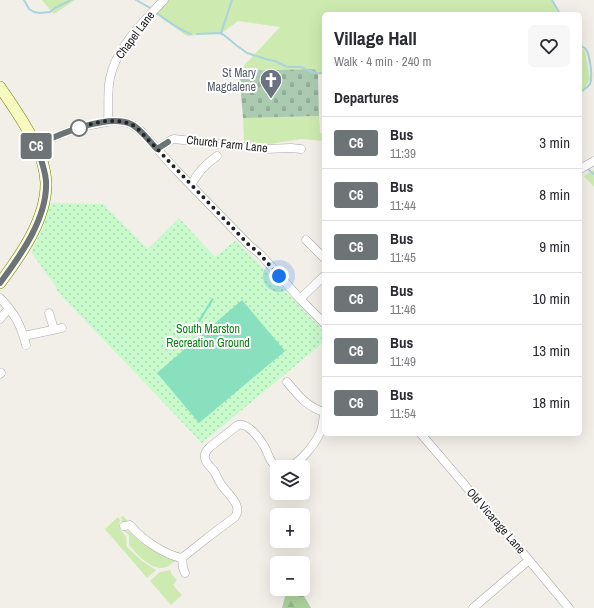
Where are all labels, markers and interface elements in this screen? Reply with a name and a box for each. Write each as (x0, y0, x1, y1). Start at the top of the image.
street label: Chapel Lane (112, 8, 158, 62)
text: Village Hall (334, 25, 417, 51)
button: heart (528, 25, 570, 67)
text: Walk · 4 min · 240 m (334, 53, 431, 70)
place label: St Mary Magdalene (207, 65, 256, 95)
church icon: St Mary Magdalene (258, 67, 284, 100)
text: Departures (334, 87, 399, 108)
unlabelled marker (70, 119, 88, 137)
text: Bus (390, 124, 413, 145)
street label: Church Farm Lane (186, 132, 268, 156)
text: 3 min (539, 132, 570, 153)
line badge: C6 (18, 133, 54, 159)
text: C6 (349, 134, 363, 152)
text: C6 (29, 137, 43, 155)
text: 11:39 (390, 145, 416, 162)
text: Bus (390, 176, 413, 197)
text: 8 min (539, 184, 570, 205)
text: C6 (349, 186, 363, 204)
text: 11:44 (390, 197, 416, 214)
text: Bus (390, 228, 413, 249)
text: 9 min (539, 236, 570, 257)
text: C6 (349, 238, 363, 256)
text: 11:45 (390, 249, 416, 266)
your location (269, 266, 289, 286)
text: Bus (390, 280, 413, 301)
text: 10 min (532, 288, 570, 309)
text: C6 (349, 290, 363, 308)
text: 11:46 (390, 301, 416, 318)
park label: South Marston Recreation Ground (166, 321, 250, 351)
text: Bus (390, 332, 413, 353)
text: 13 min (532, 340, 570, 361)
text: C6 (349, 342, 363, 360)
text: 11:49 (390, 353, 416, 370)
text: Bus (390, 384, 413, 405)
text: 18 min (532, 392, 570, 413)
text: C6 (349, 394, 363, 412)
text: 11:54 (390, 405, 416, 422)
map controls (270, 460, 310, 596)
button: layers (270, 460, 310, 500)
street label: Old Vicarage Lane (463, 485, 529, 557)
button: + (270, 508, 310, 548)
button: − (270, 556, 310, 596)

